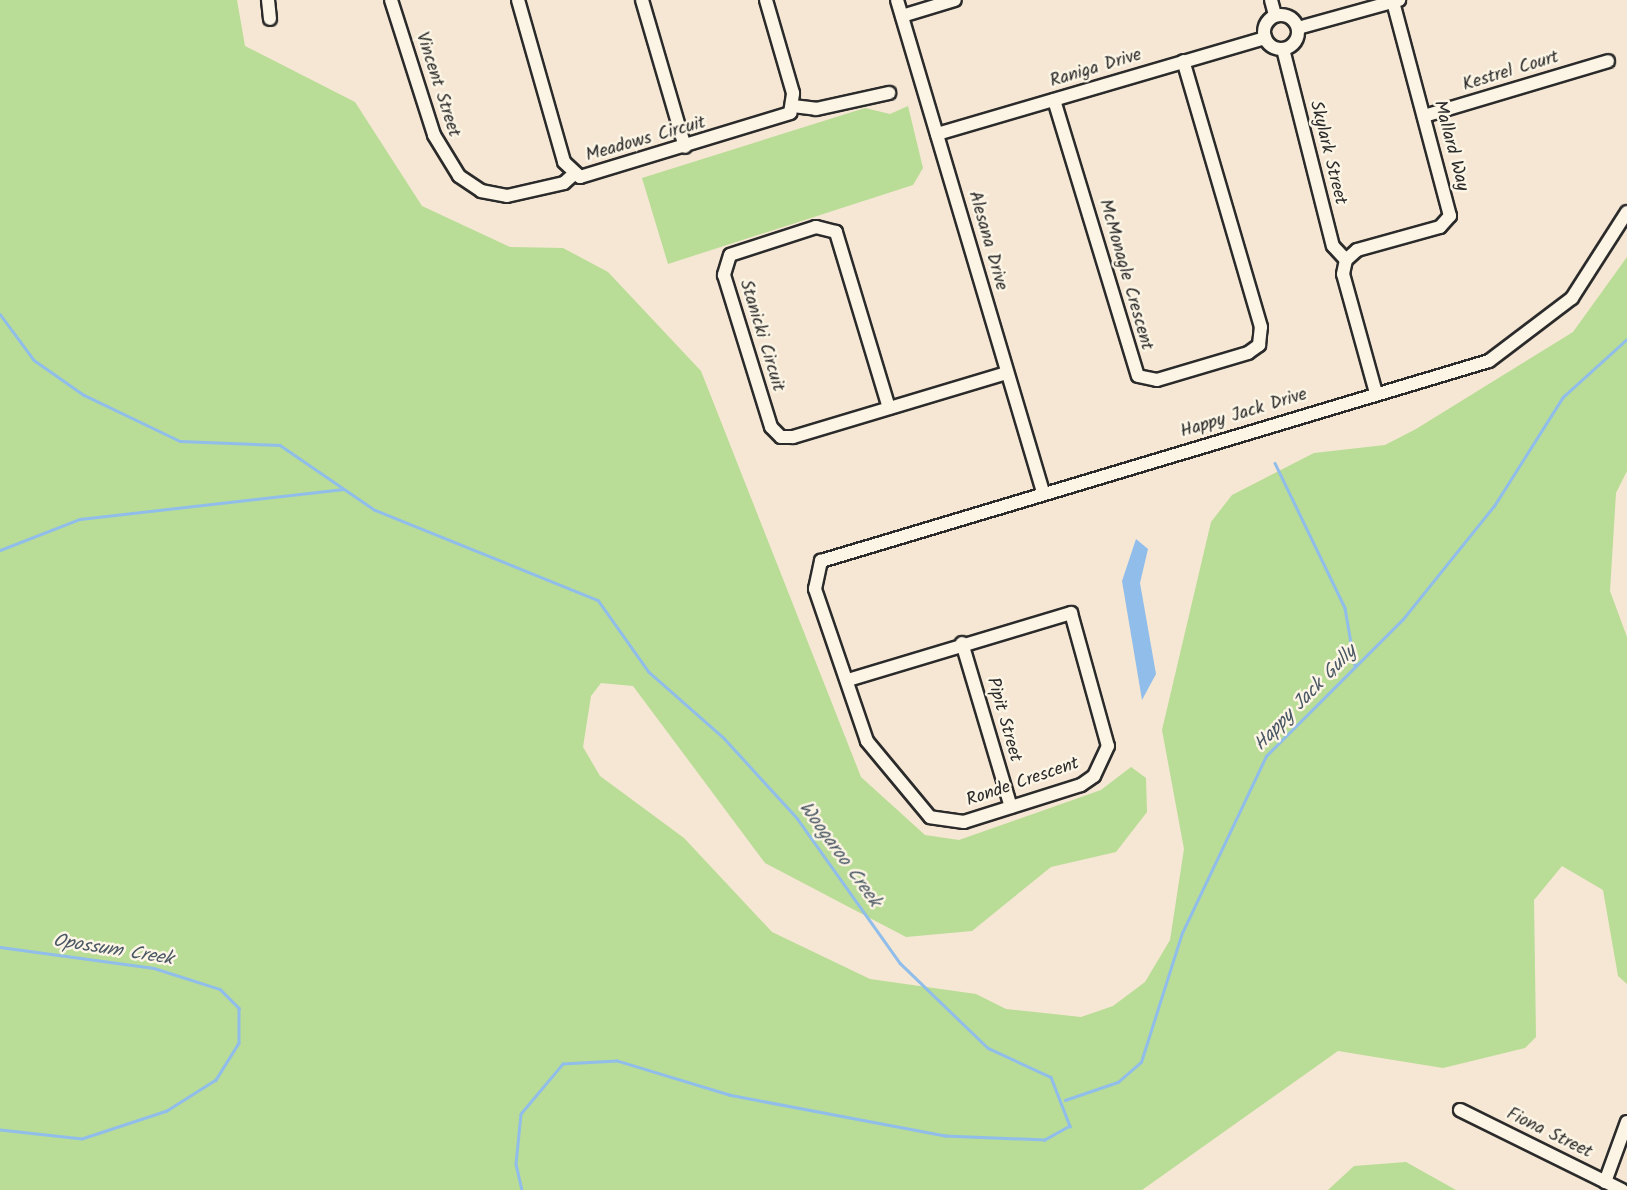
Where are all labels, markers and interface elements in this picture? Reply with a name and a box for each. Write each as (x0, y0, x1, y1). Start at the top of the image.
street label: Vincent Street (410, 30, 464, 140)
street label: Raniga Drive (1048, 45, 1144, 93)
street label: Kestrel Court (1460, 47, 1562, 97)
street label: Mallard Way (1428, 98, 1472, 194)
street label: Skylark Street (1304, 99, 1350, 207)
street label: Meadows Circuit (584, 113, 708, 167)
street label: Alesana Drive (963, 189, 1011, 293)
street label: McMonagle Crescent (1093, 197, 1157, 353)
street label: Stanicki Circuit (734, 278, 788, 394)
street label: Happy Jack Drive (1178, 384, 1310, 444)
water label: Happy Jack Gully (1250, 641, 1362, 757)
street label: Pipit Street (981, 675, 1025, 765)
street label: Ronde Crescent (964, 754, 1082, 812)
water label: Woogaroo Creek (793, 798, 885, 912)
water label: Opossum Creek (51, 930, 175, 972)
street label: Fiona Street (1503, 1104, 1595, 1164)

